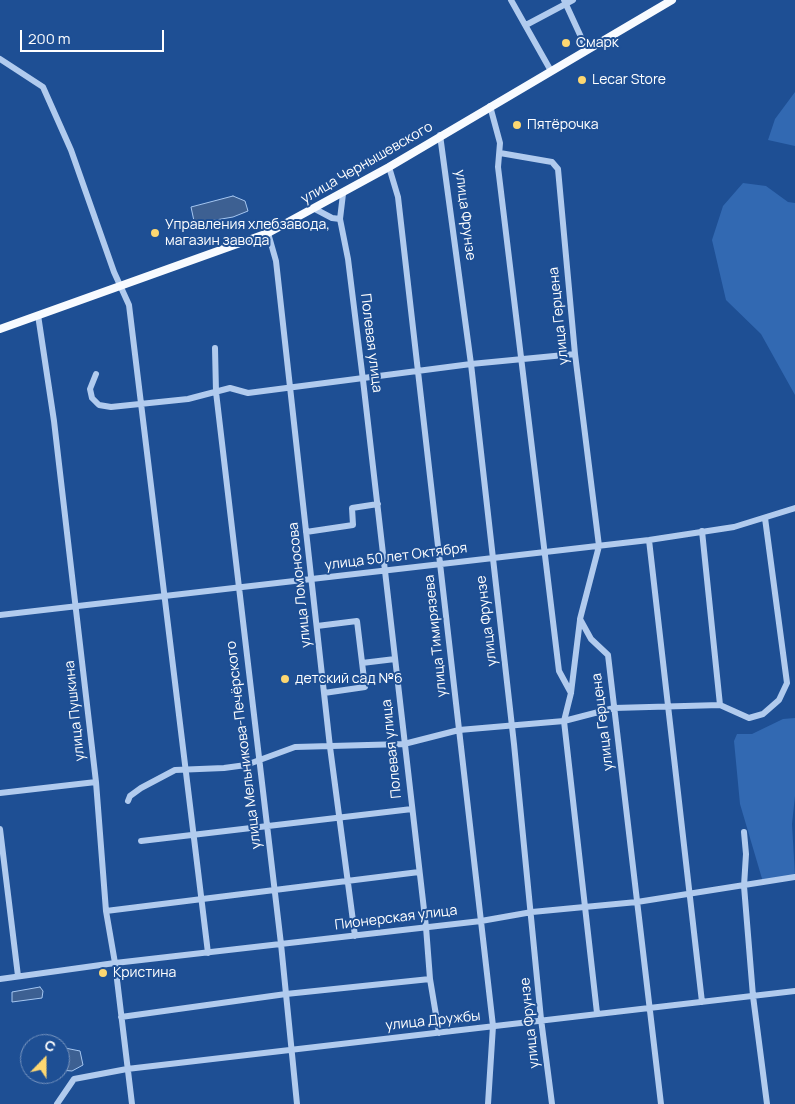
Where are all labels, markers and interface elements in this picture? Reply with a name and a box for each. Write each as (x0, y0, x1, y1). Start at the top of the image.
scale bar (22, 20, 166, 52)
text: 200 m (28, 28, 71, 49)
place label: Смарк (576, 35, 619, 51)
marker: Смарк (560, 37, 572, 49)
place label: Lecar Store (592, 72, 666, 88)
marker: Lecar Store (576, 74, 588, 86)
place label: Пятёрочка (527, 117, 599, 133)
street label: улица Чернышевского (298, 118, 436, 208)
marker: Пятёрочка (511, 119, 523, 131)
street label: улица Фрунзе (451, 169, 479, 261)
place label: Управления хлебзавода, магазин завода (165, 217, 330, 250)
marker: Управления хлебзавода, магазин завода (149, 227, 161, 239)
street label: улица Герцена (546, 266, 572, 366)
street label: Полевая улица (357, 293, 385, 393)
street label: улица Ломоносова (285, 521, 315, 649)
street label: улица 50 лет Октября (324, 540, 468, 574)
street label: улица Тимирязева (421, 574, 451, 698)
street label: улица Фрунзе (473, 575, 501, 667)
street label: улица Мельникова-Печёрского (223, 640, 265, 850)
street label: улица Пушкина (61, 660, 89, 762)
place label: детский сад №6 (295, 671, 403, 687)
street label: улица Герцена (589, 672, 617, 772)
marker: детский сад №6 (279, 673, 291, 685)
street label: Полевая улица (378, 699, 406, 799)
street label: Пионерская улица (334, 902, 458, 934)
place label: Кристина (113, 965, 176, 981)
marker: Кристина (97, 967, 109, 979)
street label: улица Фрунзе (517, 977, 543, 1069)
street label: улица Дружбы (385, 1008, 481, 1034)
north arrow (20, 1034, 70, 1084)
text: С (42, 1035, 59, 1056)

